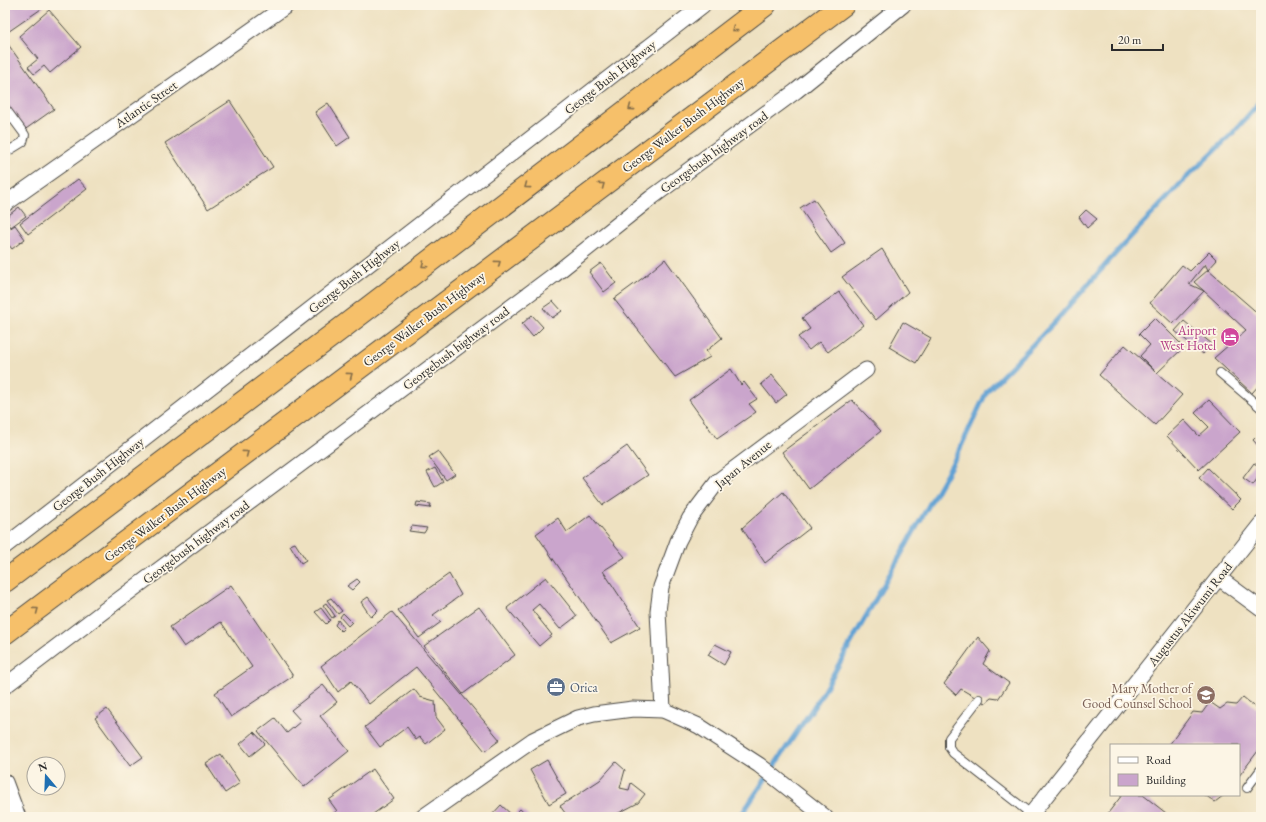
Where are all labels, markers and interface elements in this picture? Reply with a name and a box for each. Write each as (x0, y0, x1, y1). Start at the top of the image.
one-way arrow (732, 24, 739, 31)
scale bar (1112, 26, 1163, 52)
text: 20 m (1118, 32, 1142, 48)
street label: George Bush Highway (561, 36, 659, 118)
street label: George Walker Bush Highway (618, 73, 748, 177)
street label: Atlantic Street (111, 76, 180, 132)
one-way arrow (628, 103, 635, 110)
street label: Georgebush highway road (657, 107, 772, 197)
one-way arrow (525, 182, 532, 189)
one-way arrow (598, 183, 605, 190)
street label: George Bush Highway (305, 235, 403, 317)
one-way arrow (421, 260, 428, 268)
one-way arrow (494, 261, 501, 268)
street label: George Walker Bush Highway (359, 267, 489, 371)
street label: Georgebush highway road (399, 302, 513, 394)
place label: Airport West Hotel (1160, 322, 1216, 354)
hotel icon: Airport West Hotel (1219, 326, 1241, 348)
one-way arrow (345, 372, 352, 379)
street label: George Bush Highway (49, 433, 147, 515)
street label: Japan Avenue (710, 436, 775, 493)
one-way arrow (241, 451, 248, 458)
street label: George Walker Bush Highway (100, 462, 230, 566)
street label: Georgebush highway road (139, 496, 253, 588)
street label: Augustus Akiwumi Road (1143, 558, 1236, 670)
one-way arrow (32, 608, 39, 615)
office icon: Orica (545, 676, 567, 698)
place label: Orica (570, 679, 599, 696)
place label: Mary Mother of Good Counsel School (1082, 680, 1194, 712)
school or university icon: Mary Mother of Good Counsel School (1195, 684, 1217, 706)
legend (1110, 744, 1240, 796)
text: Road (1146, 752, 1172, 768)
north arrow (26, 756, 66, 796)
text: N (36, 758, 49, 775)
text: Building (1146, 772, 1187, 788)

